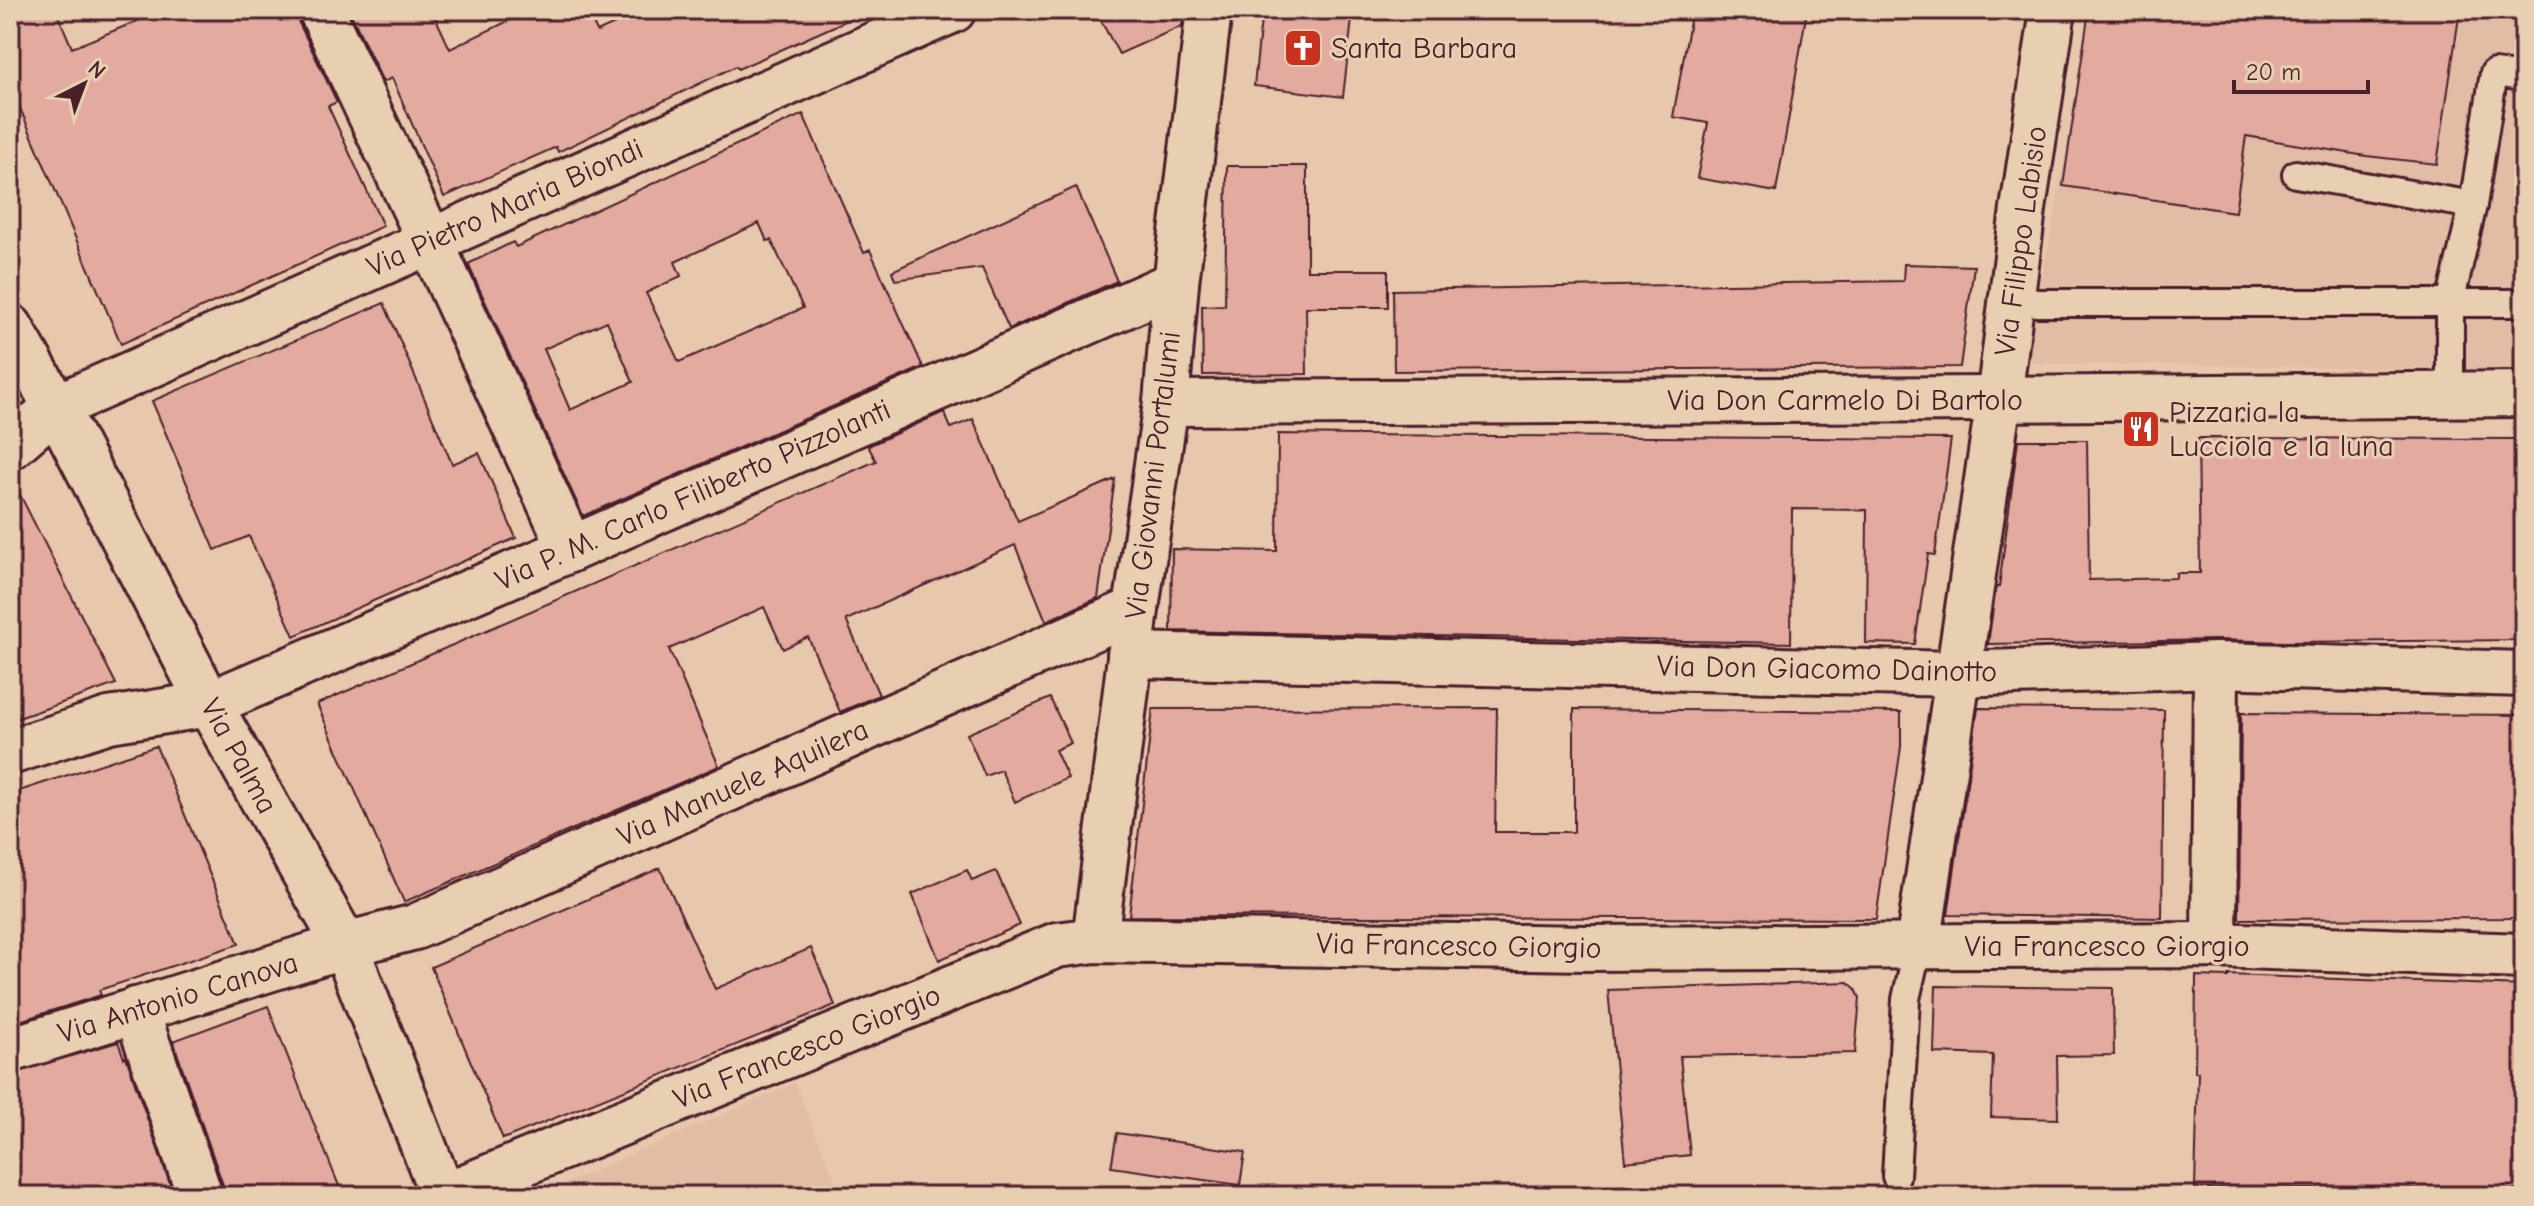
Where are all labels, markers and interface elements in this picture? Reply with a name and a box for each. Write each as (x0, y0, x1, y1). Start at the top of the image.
church icon: Santa Barbara (1282, 27, 1324, 69)
place label: Santa Barbara (1331, 31, 1517, 66)
north arrow (44, 44, 124, 124)
scale bar (2234, 44, 2368, 94)
text: N (83, 55, 111, 84)
text: 20 m (2246, 58, 2301, 86)
street label: Via Filippo Labisio (1988, 124, 2054, 358)
street label: Via Pietro Maria Biondi (362, 131, 648, 285)
street label: Via Giovanni Portalumi (1118, 329, 1188, 621)
street label: Via Don Carmelo Di Bartolo (1667, 383, 2023, 418)
street label: Via P. M. Carlo Filiberto Pizzolanti (490, 392, 896, 598)
place label: Pizzaria la Lucciola e la luna (2169, 395, 2394, 464)
restaurant icon: Pizzaria la Lucciola e la luna (2120, 408, 2162, 450)
street label: Via Don Giacomo Dainotto (1657, 649, 1997, 689)
street label: Via Palma (193, 692, 285, 820)
street label: Via Manuele Aquilera (612, 712, 874, 854)
street label: Via Francesco Giorgio (1316, 926, 1602, 966)
street label: Via Francesco Giorgio (1964, 929, 2250, 964)
street label: Via Antonio Canova (54, 945, 302, 1051)
street label: Via Francesco Giorgio (668, 977, 946, 1117)

